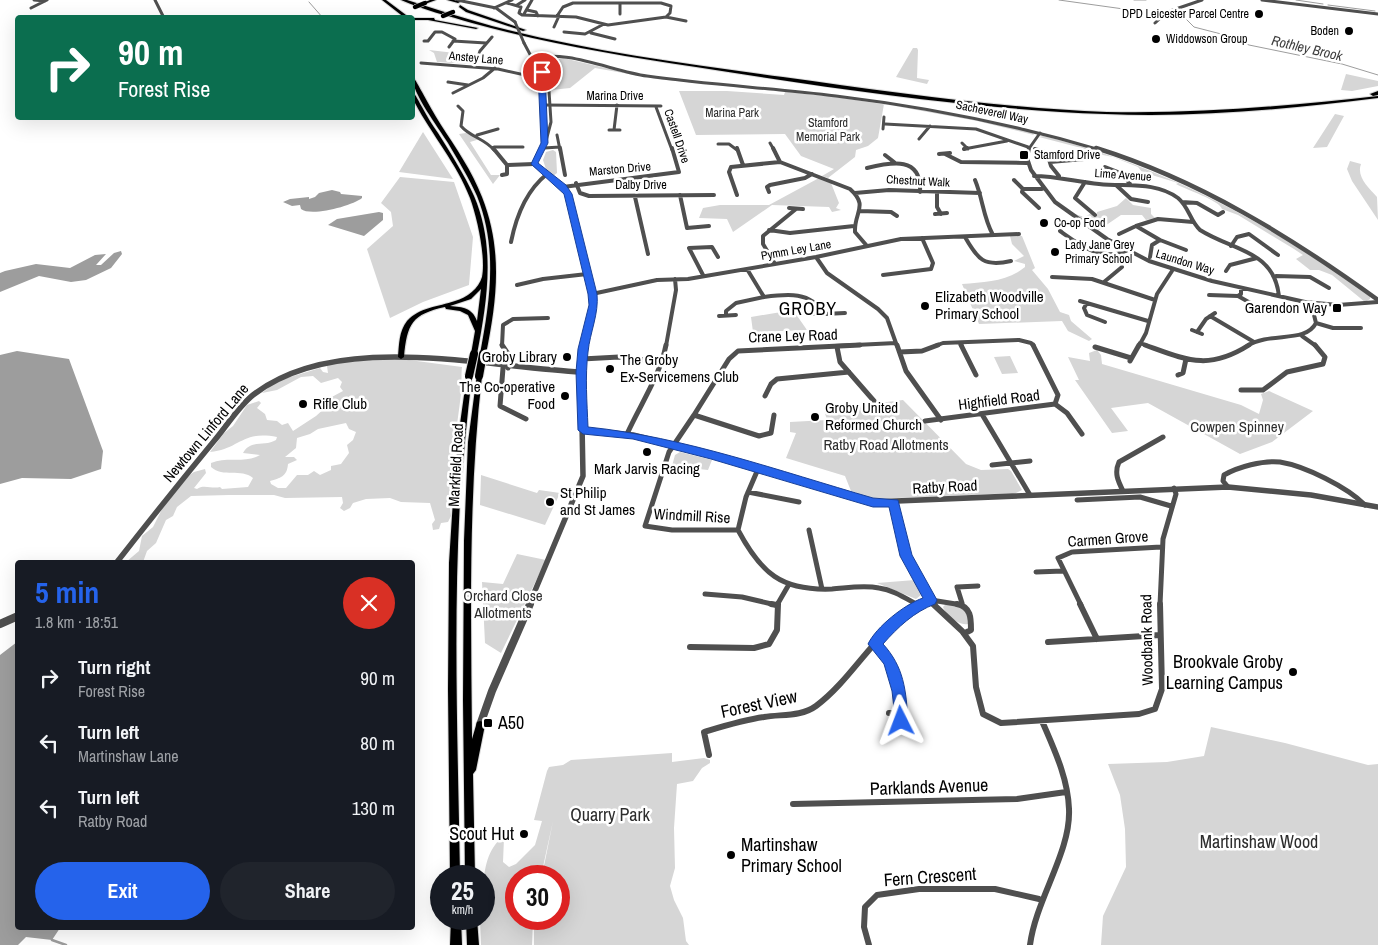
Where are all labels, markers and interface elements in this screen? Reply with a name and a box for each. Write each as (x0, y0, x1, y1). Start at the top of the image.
place label: DPD Leicester Parcel Centre (1122, 6, 1249, 22)
marker: DPD Leicester Parcel Centre (1253, 8, 1265, 20)
place label: Boden (1311, 23, 1339, 39)
marker: Boden (1343, 25, 1355, 37)
text: 90 m (118, 29, 183, 76)
place label: Widdowson Group (1166, 31, 1248, 47)
water label: Rothley Brook (1270, 31, 1345, 65)
marker: Widdowson Group (1150, 33, 1162, 45)
icon: right (35, 35, 100, 100)
street label: Anstey Lane (447, 48, 504, 68)
pin (521, 51, 563, 93)
icon: arrive (528, 58, 556, 86)
text: Forest Rise (118, 74, 210, 104)
street label: Marina Drive (587, 88, 643, 104)
street label: Sacheverell Way (954, 97, 1030, 127)
park label: Marina Park (705, 105, 759, 121)
street label: Castell Drive (660, 107, 694, 165)
park label: Stamford Memorial Park (796, 115, 860, 145)
place label: Stamford Drive (1034, 147, 1100, 163)
marker: Stamford Drive (1018, 149, 1030, 161)
street label: Marston Drive (589, 158, 651, 180)
street label: Lime Avenue (1094, 165, 1152, 185)
street label: Chestnut Walk (886, 171, 950, 191)
street label: Dalby Drive (615, 177, 667, 193)
place label: Co-op Food (1054, 215, 1105, 231)
marker: Co-op Food (1038, 217, 1050, 229)
street label: Pymm Ley Lane (760, 236, 832, 264)
place label: Lady Jane Grey Primary School (1065, 237, 1135, 267)
marker: Lady Jane Grey Primary School (1049, 246, 1061, 258)
street label: Laundon Way (1154, 246, 1216, 278)
place label: Elizabeth Woodville Primary School (935, 286, 1044, 324)
district label: GROBY (779, 296, 837, 321)
place label: Garendon Way (1245, 297, 1328, 318)
marker: Elizabeth Woodville Primary School (919, 300, 931, 312)
marker: Garendon Way (1331, 302, 1343, 314)
street label: Crane Ley Road (748, 323, 838, 348)
place label: Groby Library (482, 346, 558, 367)
place label: The Groby Ex-Servicemens Club (620, 349, 739, 387)
marker: Groby Library (561, 351, 573, 363)
marker: The Groby Ex-Servicemens Club (604, 363, 616, 375)
place label: The Co-operative Food (459, 376, 555, 414)
street label: Newtown Linford Lane (158, 379, 253, 487)
street label: Highfield Road (957, 384, 1041, 415)
marker: The Co-operative Food (559, 390, 571, 402)
place label: Rifle Club (313, 393, 367, 414)
place label: Groby United Reformed Church (825, 397, 922, 435)
marker: Rifle Club (297, 398, 309, 410)
marker: Groby United Reformed Church (809, 411, 821, 423)
park label: Cowpen Spinney (1190, 416, 1285, 437)
street label: Markfield Road (443, 423, 468, 507)
park label: Ratby Road Allotments (823, 434, 949, 455)
marker: Mark Jarvis Racing (641, 446, 653, 458)
place label: Mark Jarvis Racing (594, 458, 700, 479)
street label: Ratby Road (912, 474, 978, 499)
place label: St Philip and St James (560, 482, 635, 520)
marker: St Philip and St James (544, 496, 556, 508)
street label: Windmill Rise (653, 503, 731, 528)
street label: Carmen Grove (1067, 525, 1149, 552)
text: 5 min (35, 572, 99, 612)
button: close (343, 577, 395, 629)
park label: Orchard Close Allotments (463, 585, 543, 623)
street label: Woodbank Road (1135, 594, 1158, 686)
text: 1.8 km · 18:51 (35, 611, 118, 633)
place label: Brookvale Groby Learning Campus (1166, 649, 1284, 695)
text: Turn right (78, 654, 150, 680)
icon: right (35, 664, 63, 692)
text: 90 m (360, 665, 395, 691)
marker: Brookvale Groby Learning Campus (1287, 666, 1299, 678)
text: Forest Rise (78, 680, 145, 702)
street label: Forest View (718, 683, 800, 724)
position arrow (874, 694, 926, 746)
place label: A50 (497, 710, 524, 735)
marker: A50 (482, 717, 494, 729)
text: Turn left (78, 719, 139, 745)
icon: left (35, 729, 63, 757)
text: 80 m (360, 730, 395, 756)
text: Martinshaw Lane (78, 745, 179, 767)
street label: Parklands Avenue (869, 772, 989, 801)
text: Turn left (78, 784, 139, 810)
icon: left (35, 794, 63, 822)
text: 130 m (352, 795, 395, 821)
park label: Quarry Park (570, 802, 650, 827)
text: Ratby Road (78, 810, 147, 832)
place label: Scout Hut (449, 821, 514, 846)
marker: Scout Hut (518, 828, 530, 840)
park label: Martinshaw Wood (1200, 829, 1318, 854)
place label: Martinshaw Primary School (741, 832, 842, 878)
marker: Martinshaw Primary School (725, 849, 737, 861)
street label: Fern Crescent (883, 861, 977, 892)
button: Exit (35, 862, 210, 920)
button: Share (220, 862, 395, 920)
speed limit sign: 30 (505, 865, 570, 930)
text: 25 (451, 874, 474, 908)
text: km/h (452, 902, 473, 918)

